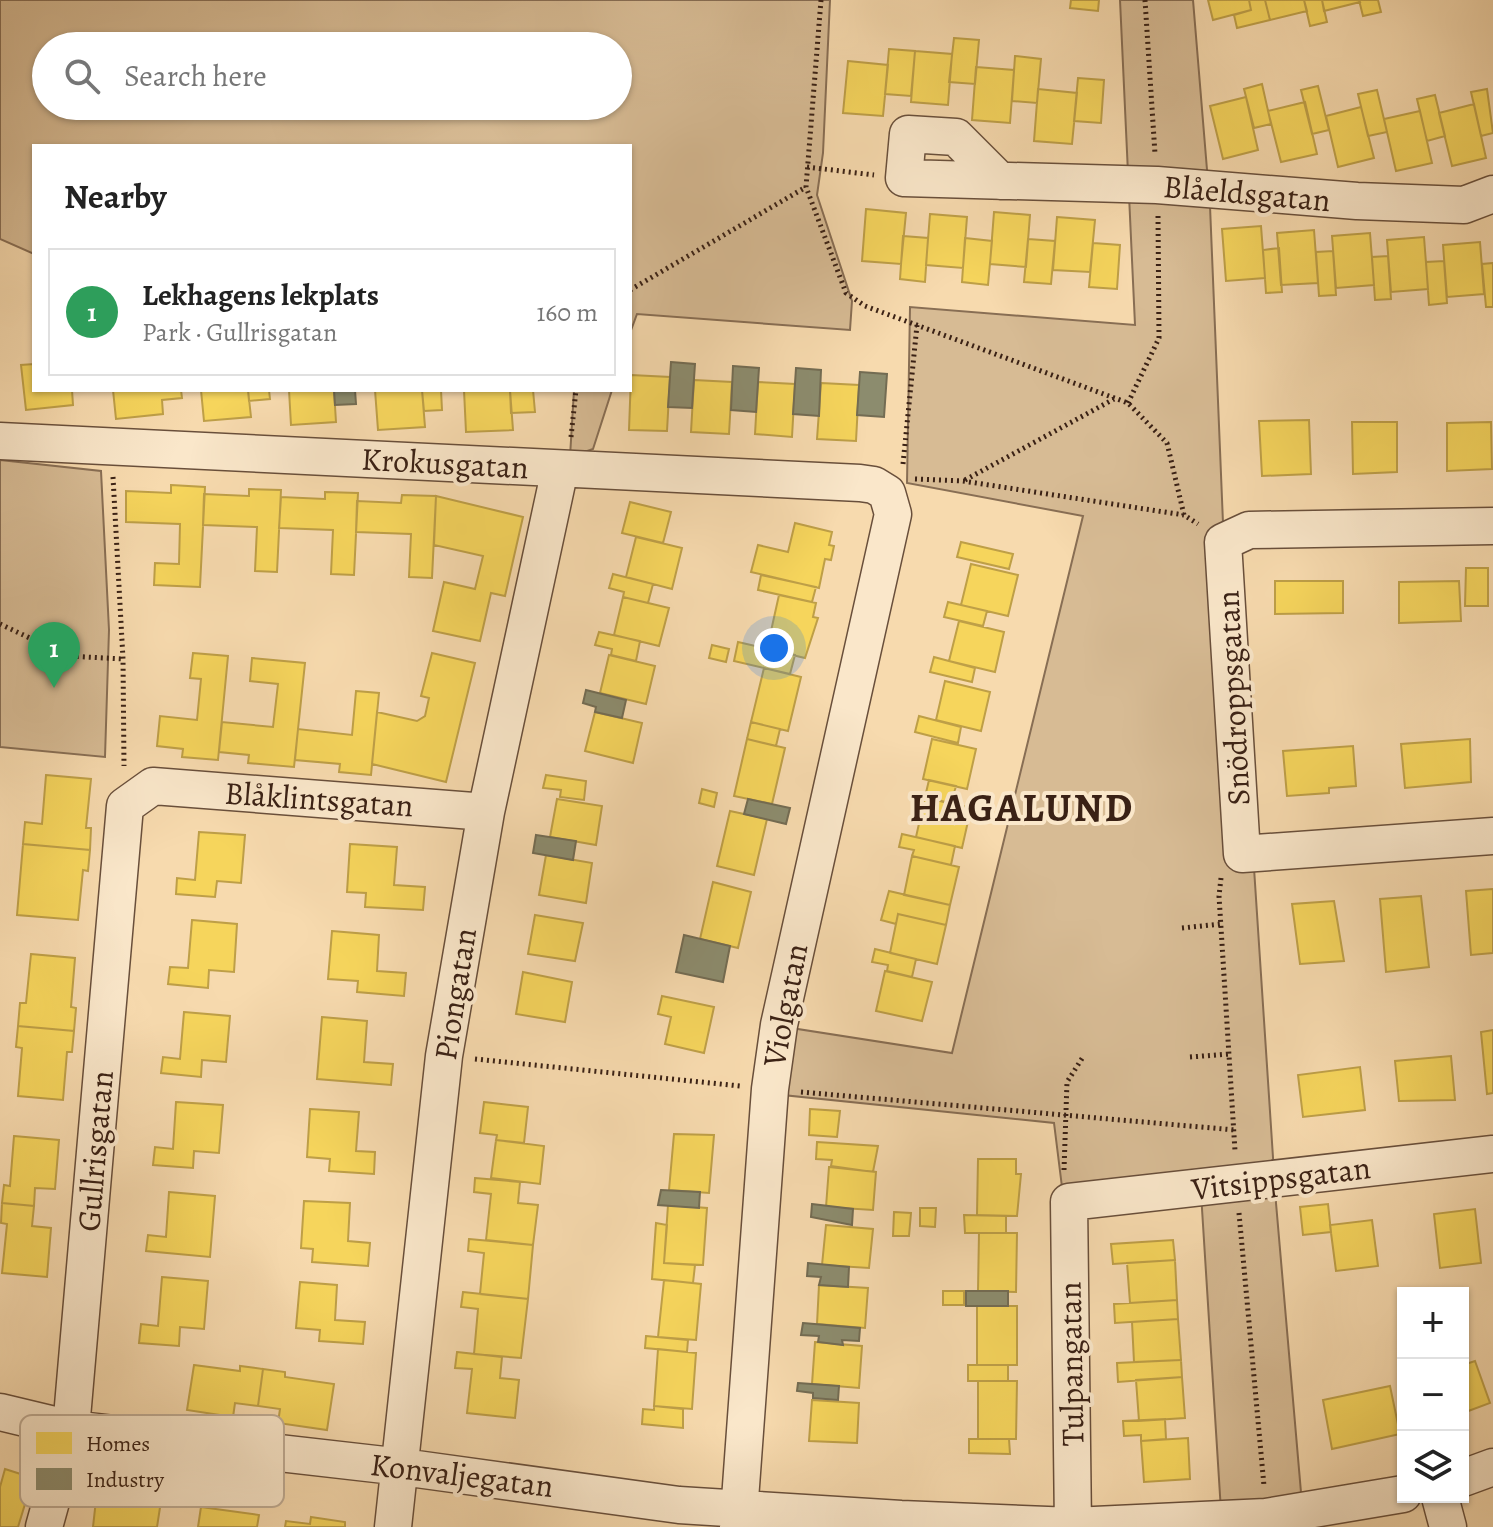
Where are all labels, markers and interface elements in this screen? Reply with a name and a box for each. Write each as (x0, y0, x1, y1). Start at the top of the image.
search box (32, 32, 632, 120)
icon: search (60, 54, 104, 98)
text: Search here (124, 56, 267, 96)
street label: Blåeldsgatan (1162, 164, 1332, 222)
text: Nearby (64, 173, 167, 220)
text: Lekhagens lekplats (142, 275, 379, 315)
text: 1 (87, 295, 97, 330)
text: 160 m (536, 295, 598, 330)
text: Park · Gullrisgatan (142, 315, 337, 350)
street label: Krokusgatan (360, 437, 530, 489)
street label: Snödroppsgatan (1205, 589, 1261, 807)
pin: 1 (28, 622, 80, 688)
your location (754, 628, 794, 668)
street label: Blåklintsgatan (223, 770, 415, 828)
district label: HAGALUND (910, 780, 1134, 835)
street label: Piongatan (423, 925, 487, 1063)
street label: Violgatan (751, 940, 818, 1071)
street label: Gullrisgatan (66, 1069, 124, 1233)
street label: Vitsippsgatan (1188, 1145, 1373, 1211)
street label: Tulpangatan (1048, 1281, 1094, 1447)
map controls (1397, 1287, 1469, 1503)
button: + (1397, 1287, 1469, 1359)
button: − (1397, 1359, 1469, 1431)
legend (20, 1415, 284, 1507)
text: Homes (86, 1429, 150, 1459)
button: layers (1397, 1431, 1469, 1503)
street label: Konvaljegatan (368, 1442, 556, 1508)
text: Industry (86, 1465, 164, 1495)

